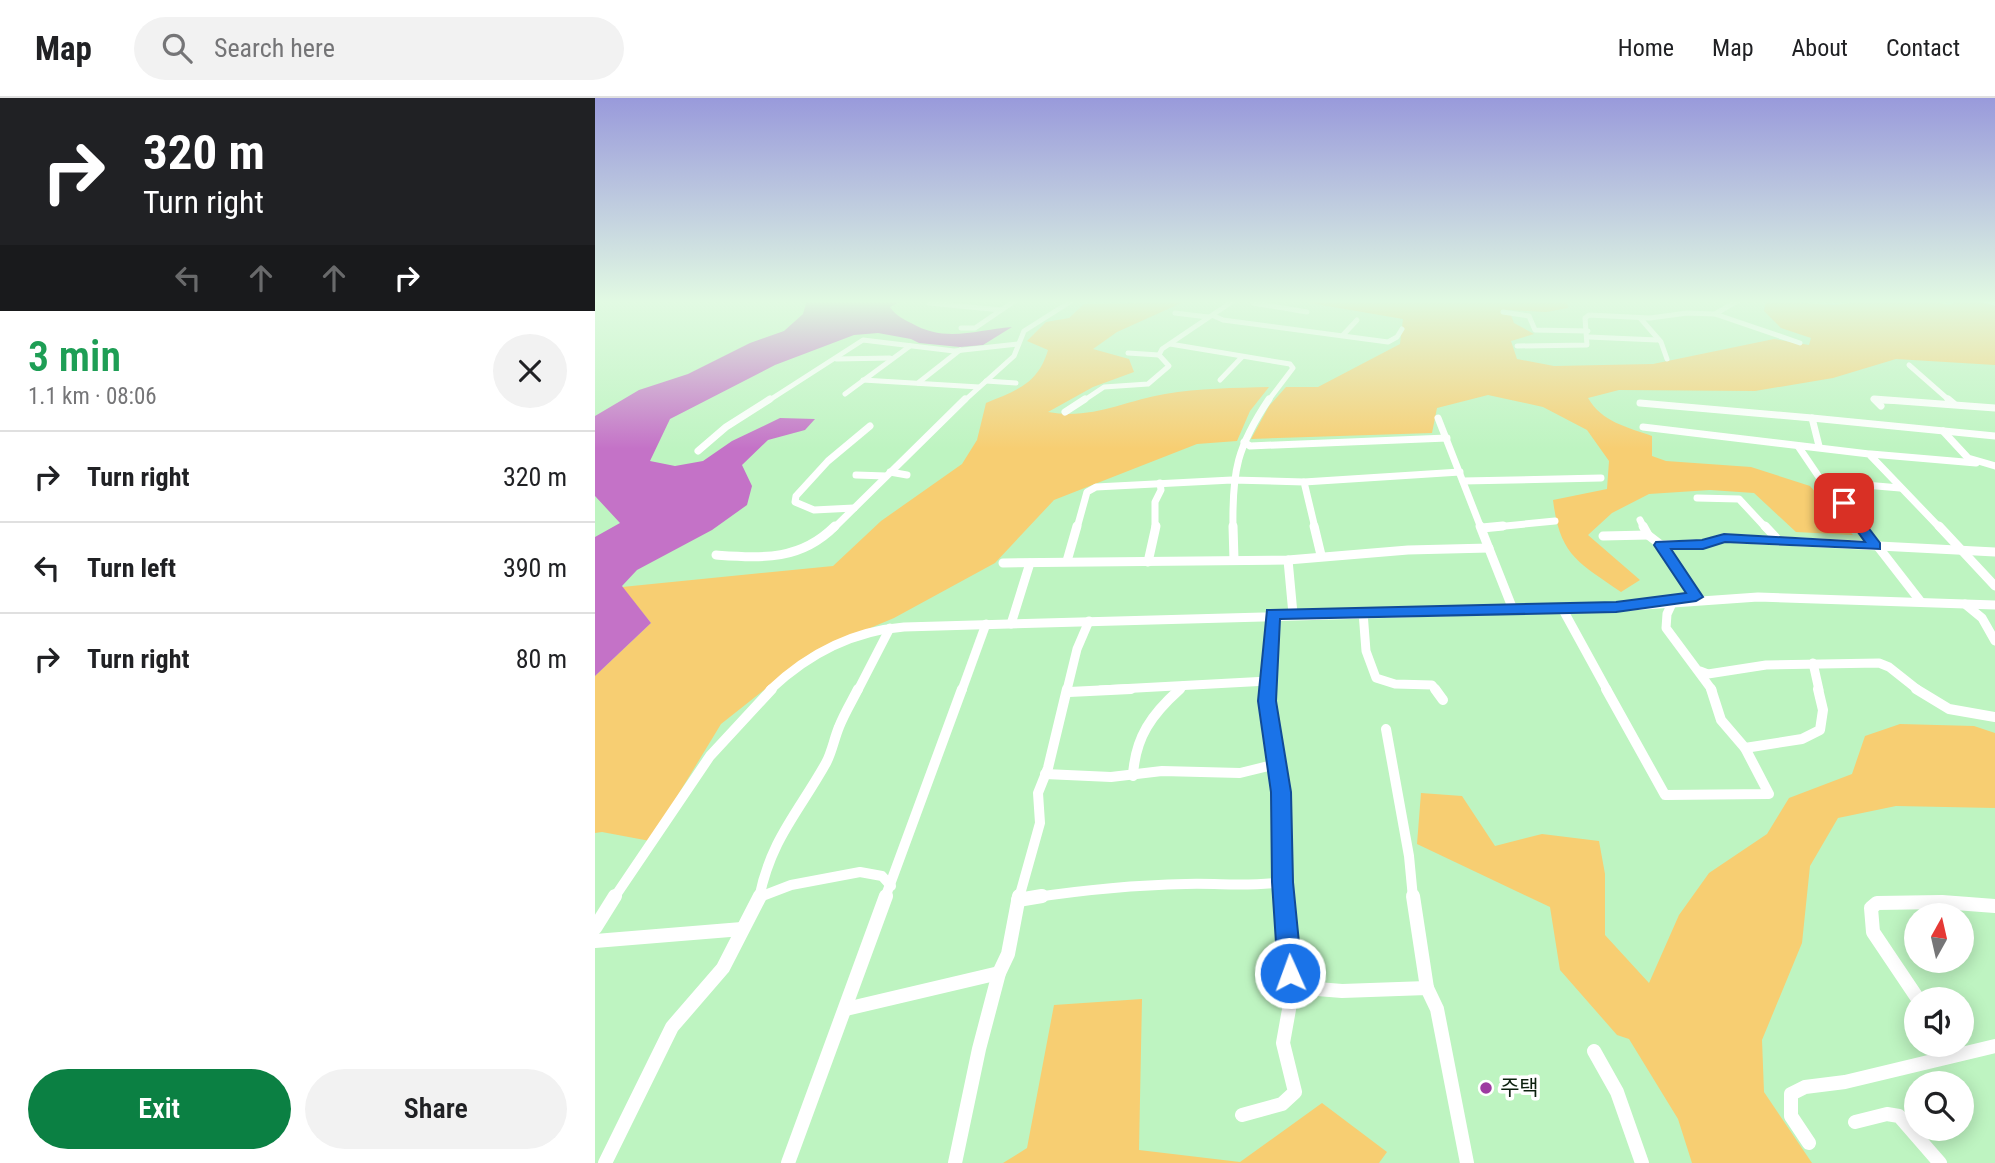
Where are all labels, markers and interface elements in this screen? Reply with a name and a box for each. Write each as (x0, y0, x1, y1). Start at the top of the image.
search box (134, 17, 624, 80)
text: Map (35, 29, 92, 68)
icon: search (158, 29, 196, 67)
text: Search here (214, 33, 335, 63)
text: Home (1618, 34, 1674, 62)
text: Map (1712, 34, 1754, 62)
text: About (1792, 34, 1848, 62)
text: Contact (1886, 34, 1960, 62)
text: 320 m (143, 124, 265, 181)
icon: right (28, 126, 119, 217)
text: Turn right (143, 183, 264, 221)
icon: left (169, 259, 207, 297)
icon: ahead (242, 259, 280, 297)
icon: ahead (315, 259, 353, 297)
icon: right (388, 259, 426, 297)
text: 3 min (28, 332, 121, 381)
button: close (493, 334, 567, 408)
text: 1.1 km · 08:06 (28, 383, 157, 410)
icon: right (28, 458, 66, 496)
text: Turn right (87, 462, 189, 492)
text: 320 m (503, 462, 567, 492)
pin (1814, 473, 1874, 533)
icon: arrive (1825, 484, 1863, 522)
icon: left (28, 549, 66, 587)
text: Turn left (87, 553, 176, 583)
text: 390 m (503, 553, 567, 583)
icon: right (28, 640, 66, 678)
text: Turn right (87, 644, 189, 674)
text: 80 m (516, 644, 567, 674)
north arrow (1904, 903, 1974, 973)
map controls (1904, 903, 1974, 1141)
position arrow (1253, 936, 1327, 1010)
button: sound (1904, 987, 1974, 1057)
button: Exit (28, 1069, 291, 1149)
button: Share (305, 1069, 567, 1149)
button: search (1904, 1071, 1974, 1141)
place label: 주택 (1500, 1076, 1539, 1100)
marker: 주택 (1478, 1080, 1494, 1096)

